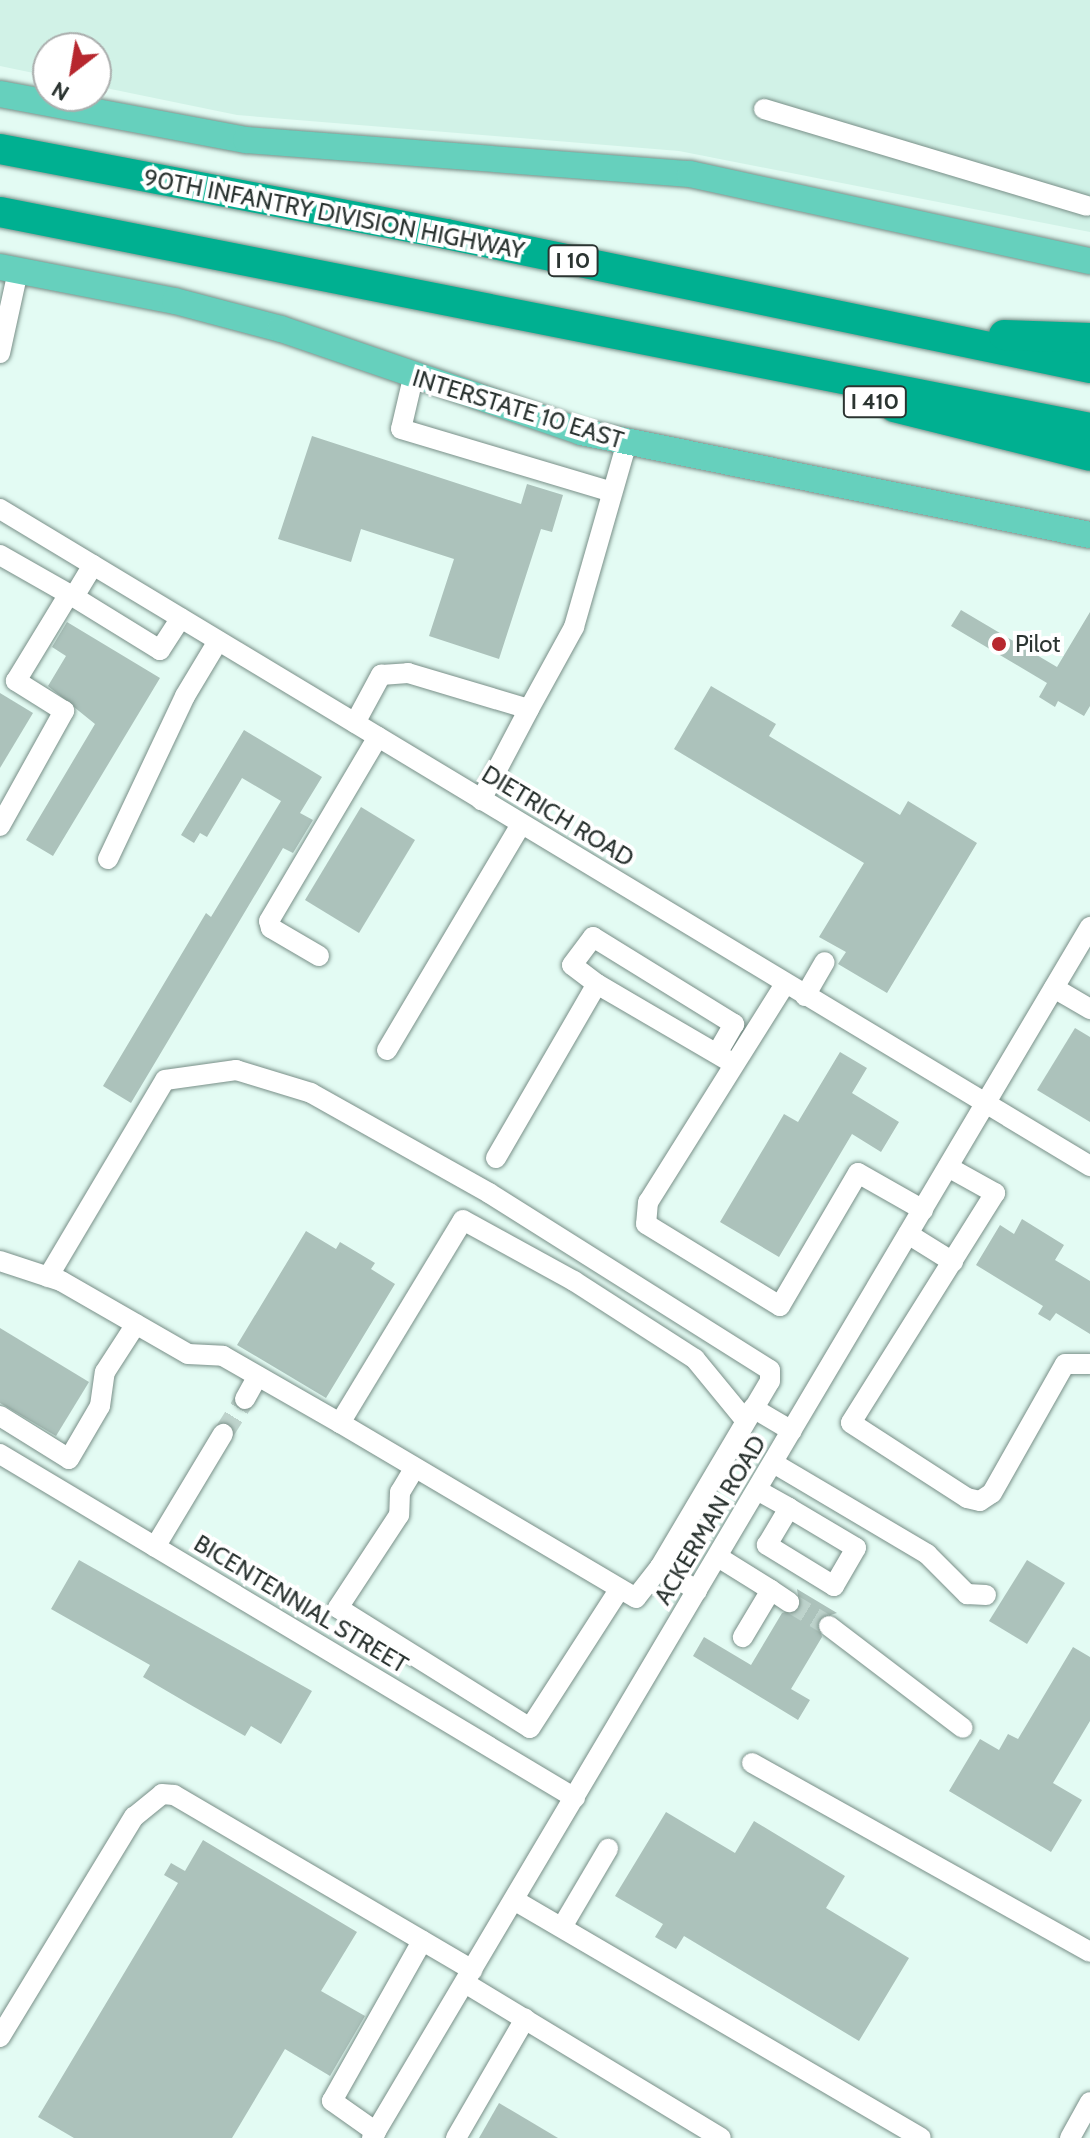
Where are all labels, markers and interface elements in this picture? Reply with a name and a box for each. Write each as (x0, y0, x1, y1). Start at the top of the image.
north arrow (32, 32, 112, 112)
text: N (47, 76, 74, 107)
street label: 90TH INFANTRY DIVISION HIGHWAY (141, 163, 527, 265)
road number: I 10 (547, 243, 599, 279)
street label: INTERSTATE 10 EAST (409, 363, 627, 455)
road number: I 410 (841, 384, 909, 420)
place label: Pilot (1015, 630, 1060, 658)
marker: Pilot (990, 635, 1008, 653)
street label: DIETRICH ROAD (477, 759, 639, 873)
street label: ACKERMAN ROAD (648, 1430, 772, 1610)
street label: BICENTENNIAL STREET (189, 1529, 413, 1679)

